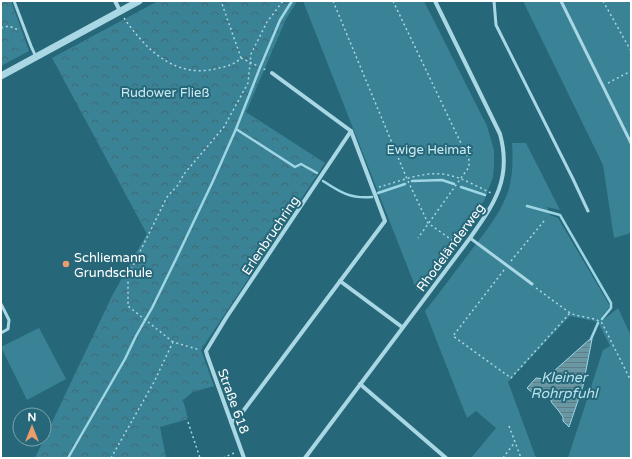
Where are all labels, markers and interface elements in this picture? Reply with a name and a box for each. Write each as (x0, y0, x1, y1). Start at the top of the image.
park label: Rudower Fließ (121, 85, 209, 101)
park label: Ewige Heimat (387, 142, 471, 158)
street label: Erlenbruchring (238, 193, 303, 278)
street label: Rhodeländerweg (413, 200, 488, 295)
place label: Schliemann Grundschule (74, 250, 152, 281)
marker: Schliemann Grundschule (61, 259, 71, 269)
street label: Straße 618 (214, 367, 252, 436)
water label: Kleiner Rohrpfuhl (530, 369, 599, 402)
north arrow (12, 407, 52, 447)
text: N (28, 411, 36, 424)

